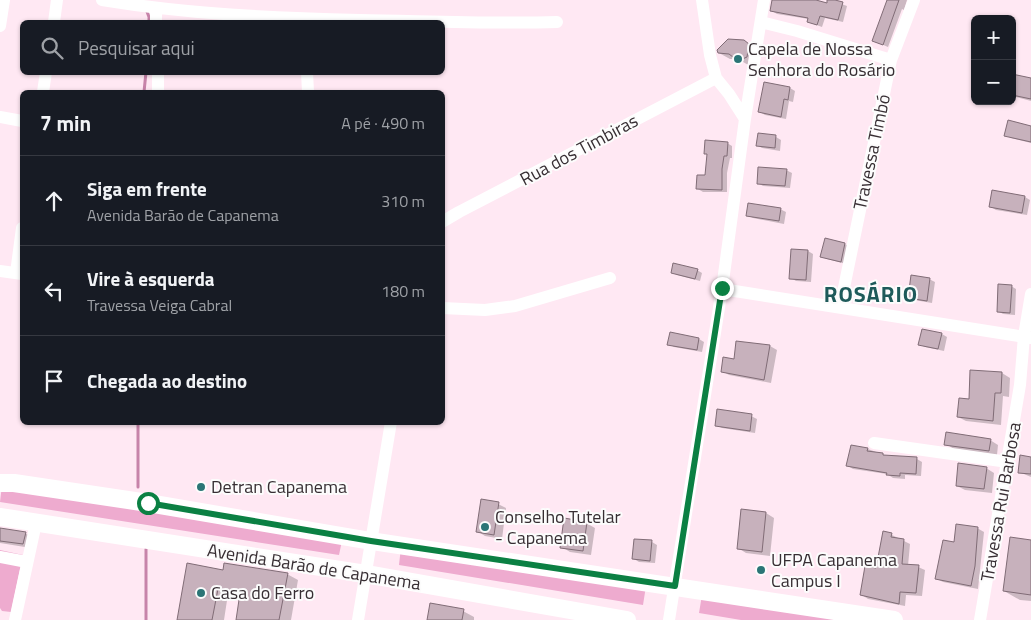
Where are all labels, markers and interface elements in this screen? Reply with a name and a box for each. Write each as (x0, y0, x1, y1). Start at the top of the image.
map controls (971, 15, 1016, 105)
button: + (971, 15, 1016, 60)
search box (20, 20, 445, 75)
text: Pesquisar aqui (78, 33, 195, 62)
icon: search (38, 34, 66, 62)
place label: Capela de Nossa Senhora do Rosário (748, 35, 895, 83)
marker: Capela de Nossa Senhora do Rosário (732, 53, 744, 65)
button: − (971, 60, 1016, 105)
street label: Travessa Timbó (846, 91, 897, 212)
text: 7 min (40, 107, 91, 139)
street label: Rua dos Timbiras (515, 107, 643, 192)
text: A pé · 490 m (341, 111, 425, 135)
text: Siga em frente (87, 174, 207, 203)
icon: ahead (40, 187, 68, 215)
text: 310 m (381, 189, 425, 213)
text: Avenida Barão de Capanema (87, 203, 279, 227)
text: Vire à esquerda (87, 264, 215, 293)
icon: left (40, 277, 68, 305)
route end (711, 277, 734, 300)
district label: ROSÁRIO (824, 277, 918, 311)
text: 180 m (381, 279, 425, 303)
text: Travessa Veiga Cabral (87, 293, 232, 317)
text: Chegada ao destino (87, 366, 247, 395)
icon: arrive (40, 367, 68, 395)
street label: Travessa Rui Barbosa (973, 420, 1028, 584)
place label: Detran Capanema (211, 473, 347, 500)
marker: Detran Capanema (195, 481, 207, 493)
route start (137, 492, 160, 515)
place label: Conselho Tutelar - Capanema (495, 503, 621, 551)
marker: Conselho Tutelar - Capanema (479, 521, 491, 533)
street label: Avenida Barão de Capanema (205, 536, 423, 597)
place label: UFPA Capanema Campus I (771, 546, 897, 594)
marker: UFPA Capanema Campus I (755, 564, 767, 576)
place label: Casa do Ferro (211, 579, 314, 606)
marker: Casa do Ferro (195, 587, 207, 599)

